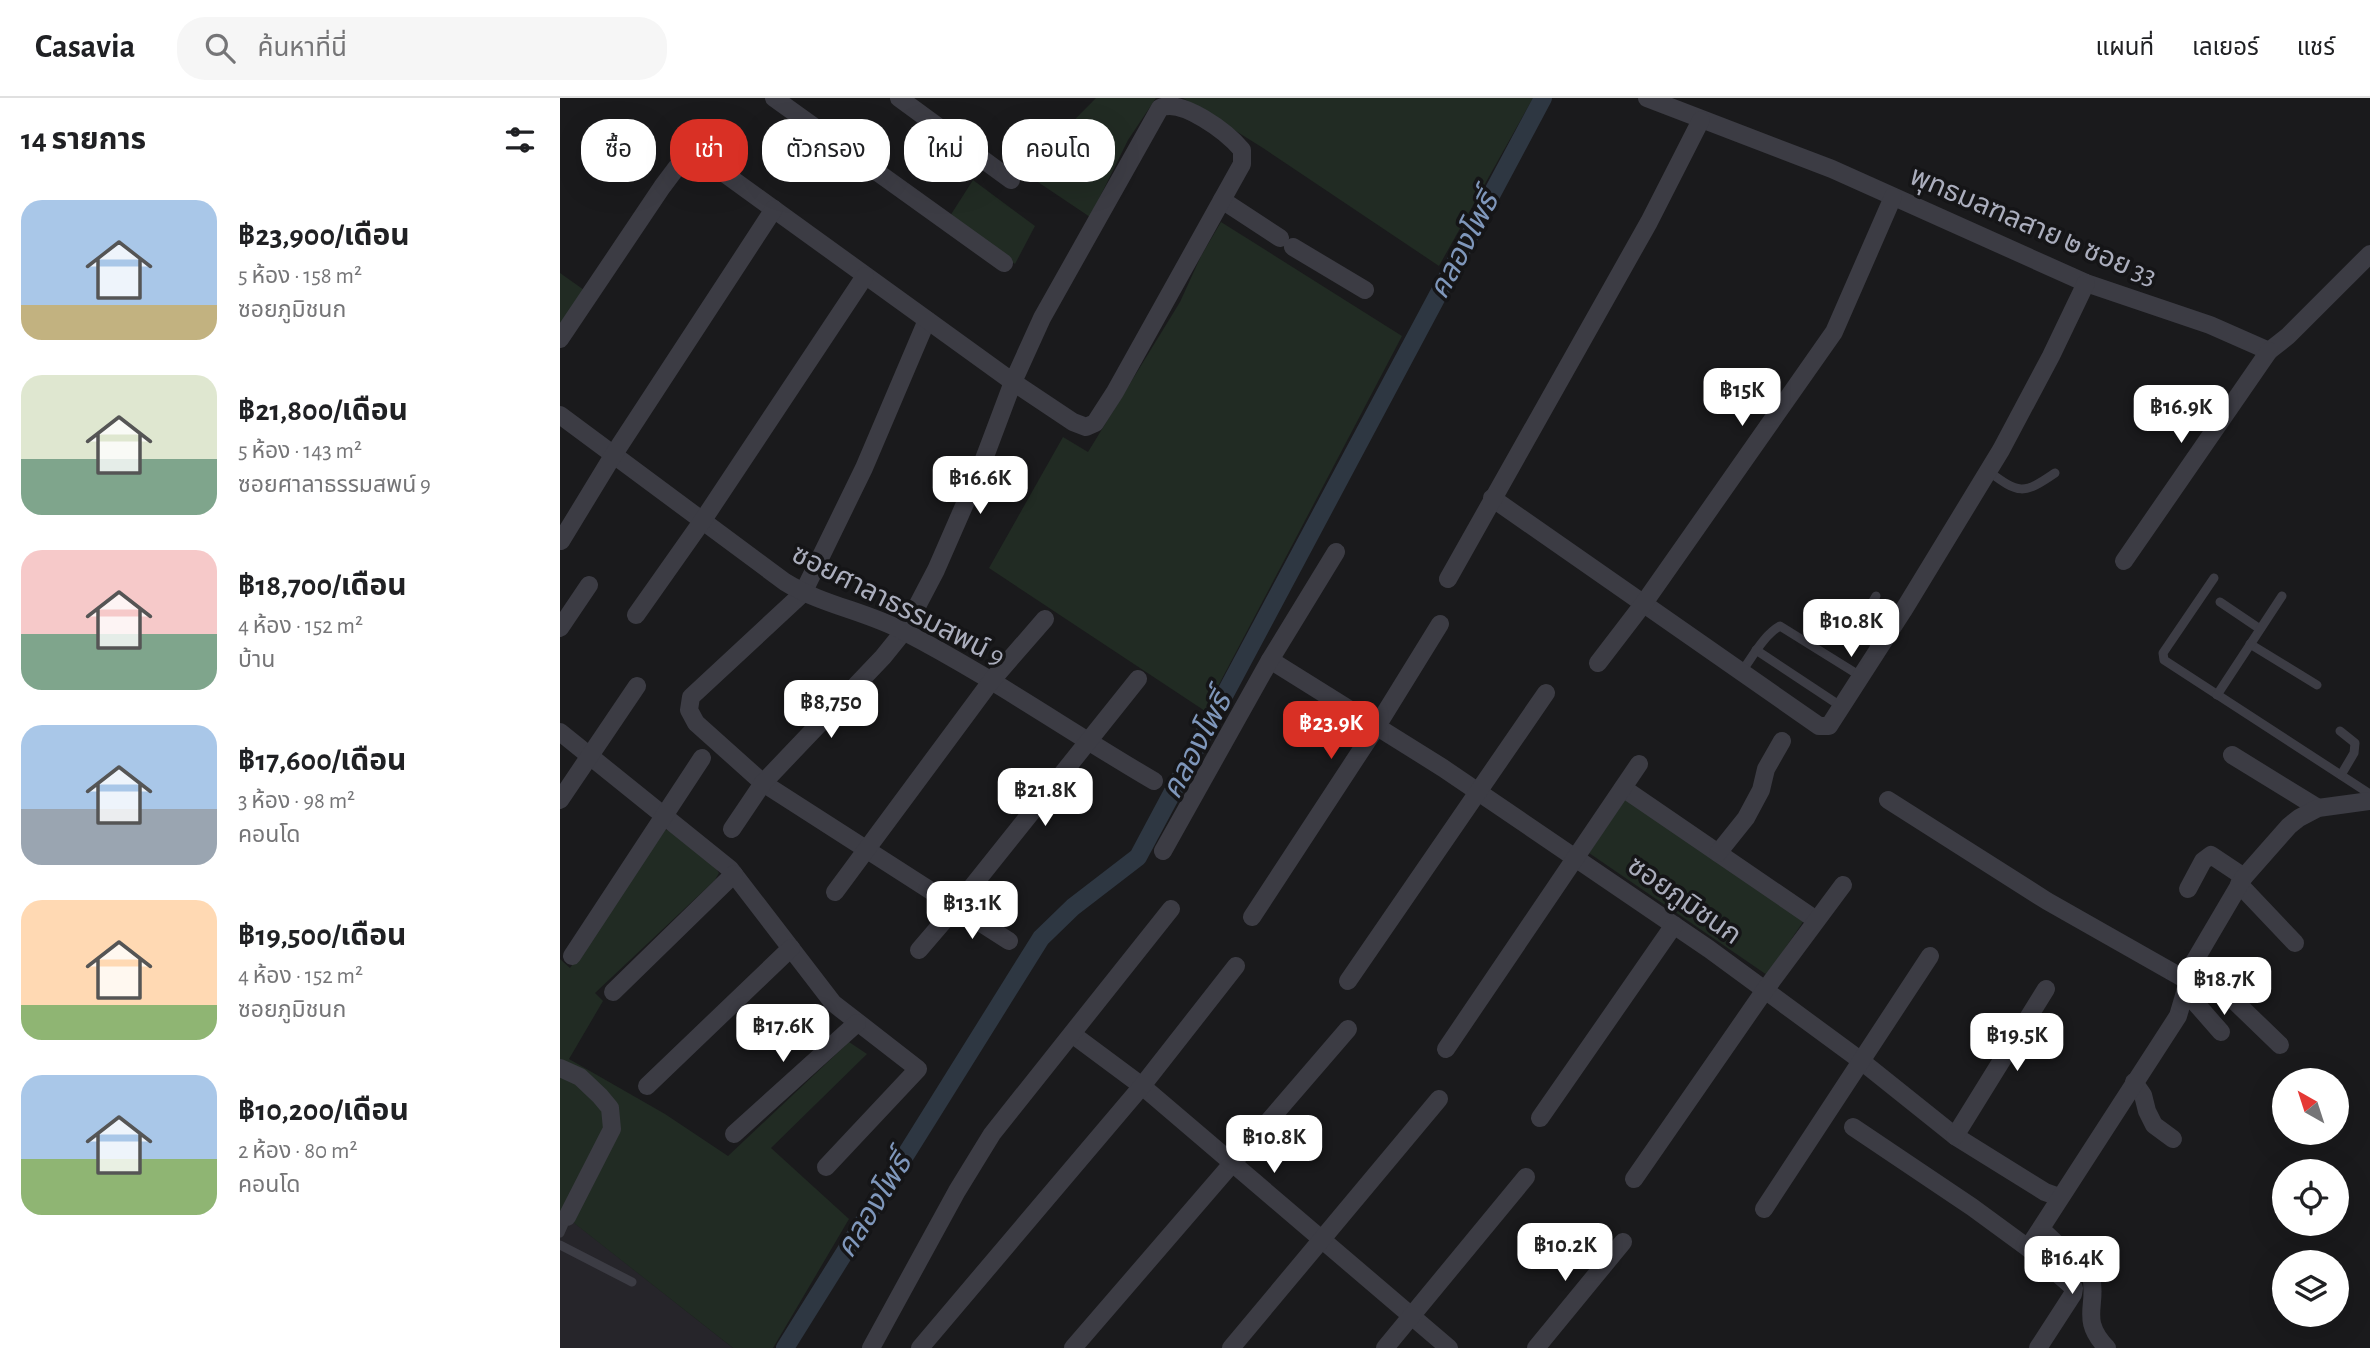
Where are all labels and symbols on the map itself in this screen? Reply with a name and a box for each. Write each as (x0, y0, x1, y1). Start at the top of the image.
street label: พุทธมลฑลสาย ๒ ซอย 33 (1905, 162, 2160, 293)
water label: คลองโพธิ์ (1421, 179, 1508, 304)
pin: ฿15K (1701, 368, 1783, 428)
pin: ฿16.9K (2124, 386, 2238, 445)
pin: ฿16.6K (923, 456, 1037, 516)
street label: ซอยศาลาธรรมสพน์ 9 (787, 540, 1009, 672)
pin: ฿10.8K (1794, 600, 1908, 659)
water label: คลองโพธิ์ (1154, 679, 1241, 804)
pin: ฿8,750 (774, 680, 888, 740)
pin: ฿23.9K (1274, 702, 1388, 761)
pin: ฿21.8K (988, 768, 1102, 828)
street label: ซอยภูมิชนก (1621, 852, 1746, 952)
pin: ฿13.1K (915, 882, 1029, 941)
pin: ฿18.7K (2167, 958, 2281, 1017)
pin: ฿17.6K (726, 1004, 840, 1064)
pin: ฿19.5K (1960, 1014, 2074, 1073)
north arrow (2272, 1068, 2348, 1144)
pin: ฿10.8K (1217, 1116, 1331, 1175)
water label: คลองโพธิ์ (828, 1140, 922, 1263)
pin: ฿10.2K (1508, 1224, 1622, 1283)
pin: ฿16.4K (2015, 1236, 2129, 1296)

